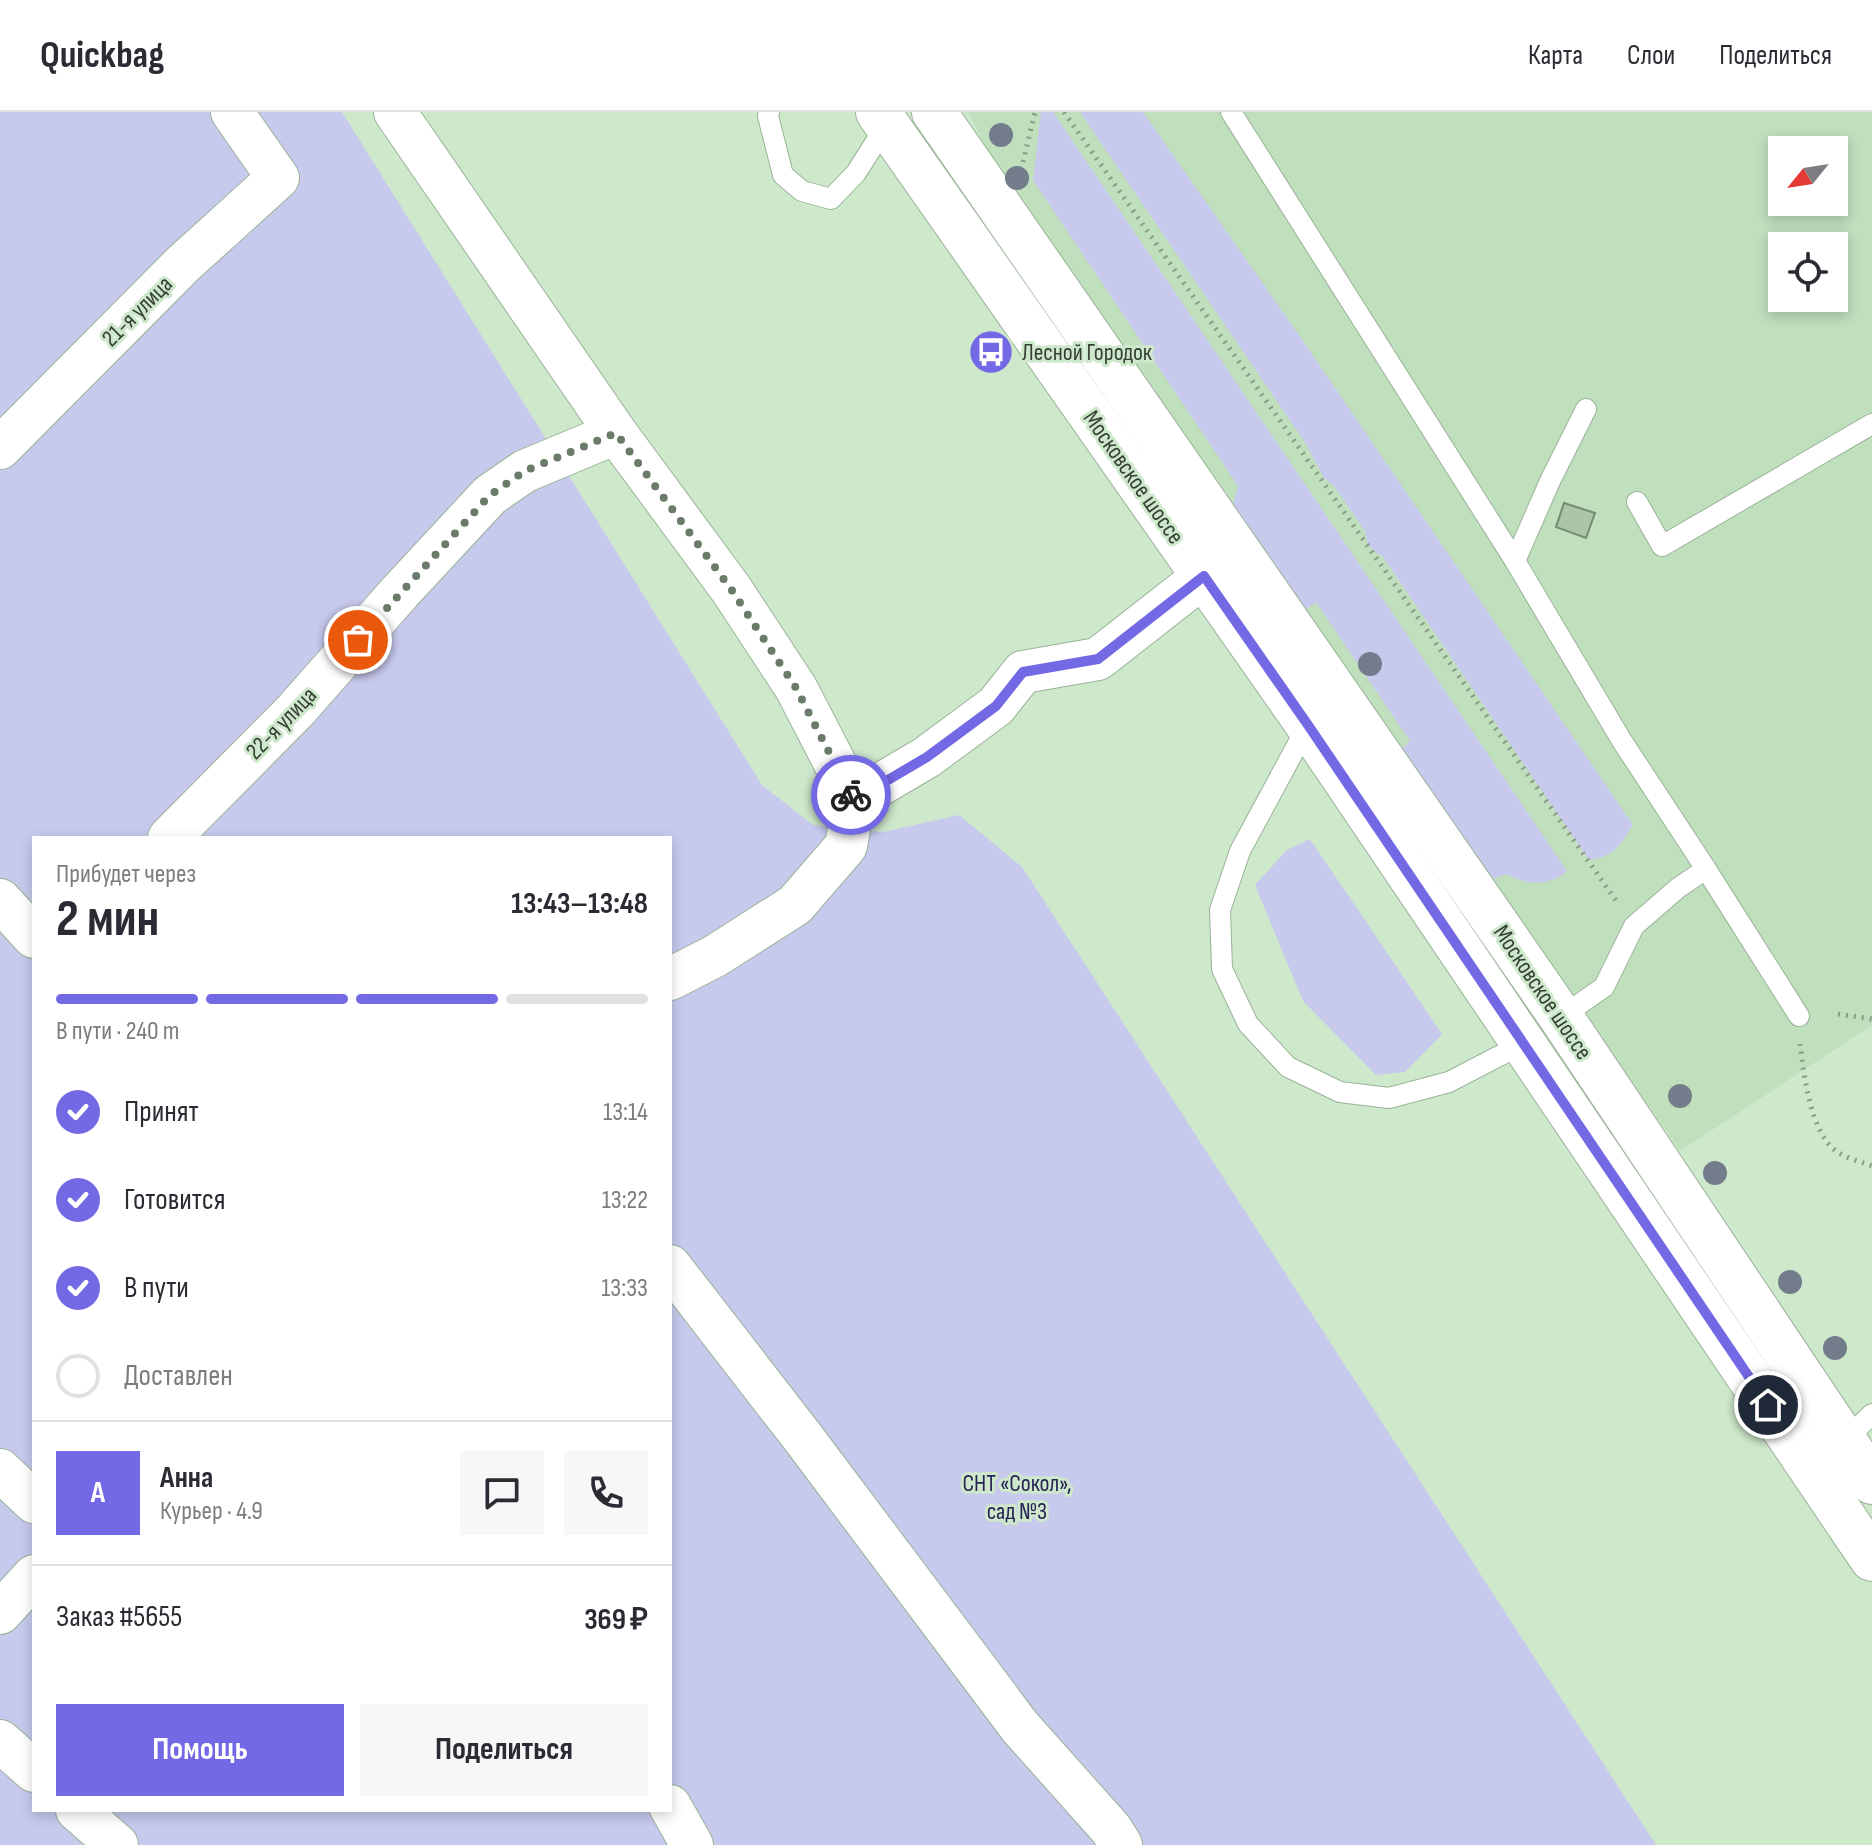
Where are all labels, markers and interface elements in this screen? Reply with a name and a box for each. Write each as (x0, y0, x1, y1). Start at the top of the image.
text: Quickbag (40, 33, 164, 78)
text: Карта (1528, 39, 1583, 72)
text: Слои (1627, 39, 1675, 72)
text: Поделиться (1719, 39, 1832, 72)
north arrow (1768, 136, 1848, 216)
map controls (1768, 136, 1848, 312)
button: locate (1768, 232, 1848, 312)
street label: 21-я улица (96, 270, 179, 353)
bus stop icon: Лесной Городок (967, 328, 1015, 376)
place label: Лесной Городок (1022, 338, 1153, 367)
street label: Московское шоссе (1077, 405, 1190, 550)
pin (324, 606, 392, 674)
icon: bag (336, 618, 380, 662)
street label: 22-я улица (240, 681, 323, 766)
courier (811, 755, 891, 835)
icon: bike (829, 773, 873, 817)
text: Прибудет через (56, 859, 196, 890)
text: 13:43–13:48 (511, 886, 648, 922)
text: 2 мин (56, 888, 159, 951)
street label: Московское шоссе (1487, 919, 1598, 1065)
text: В пути · 240 m (56, 1016, 180, 1047)
icon: check (56, 1090, 100, 1134)
text: Принят (124, 1094, 199, 1130)
text: 13:14 (603, 1097, 648, 1128)
icon: check (56, 1178, 100, 1222)
text: Готовится (124, 1182, 225, 1218)
text: 13:22 (602, 1185, 648, 1216)
icon: check (56, 1266, 100, 1310)
text: В пути (124, 1270, 189, 1306)
text: 13:33 (601, 1273, 648, 1304)
text: Доставлен (124, 1358, 233, 1394)
pin (1734, 1371, 1802, 1439)
icon: home (1746, 1383, 1790, 1427)
button: chat (460, 1451, 544, 1535)
button: phone (564, 1451, 648, 1535)
text: Анна (160, 1460, 213, 1496)
park label: СНТ «Сокол», сад №3 (962, 1469, 1072, 1526)
text: А (91, 1475, 105, 1511)
text: Курьер · 4.9 (160, 1496, 263, 1527)
text: Заказ #5655 (56, 1599, 182, 1635)
text: 369 ₽ (584, 1602, 648, 1638)
button: Помощь (56, 1704, 344, 1796)
button: Поделиться (360, 1704, 648, 1796)

